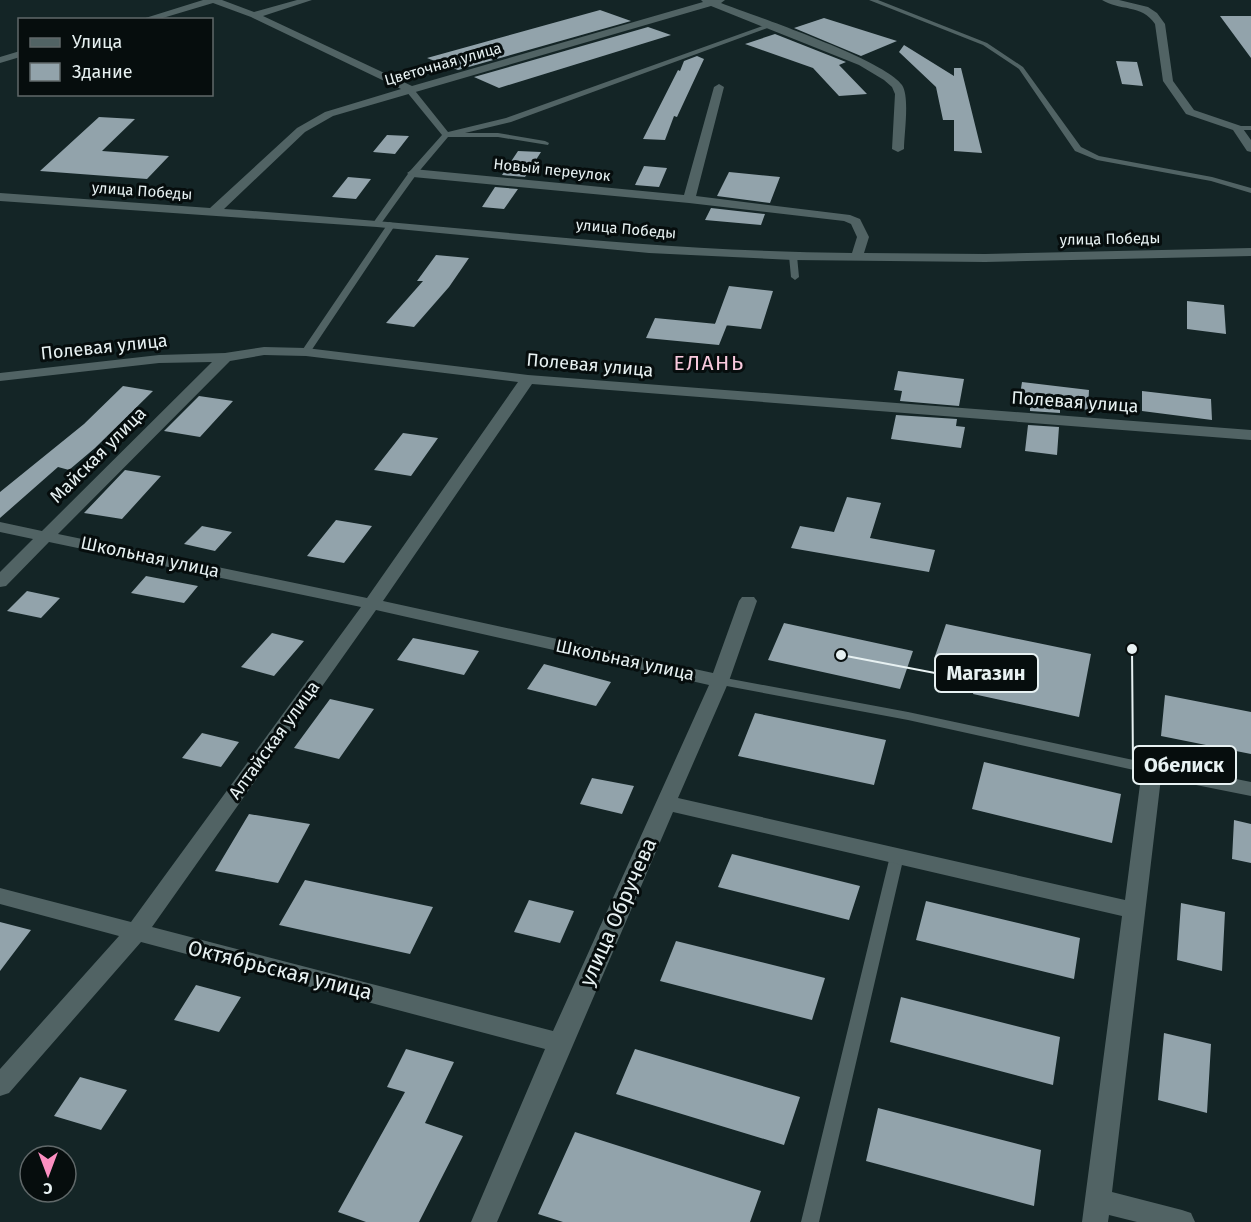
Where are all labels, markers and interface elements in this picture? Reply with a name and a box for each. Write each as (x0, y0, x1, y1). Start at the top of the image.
legend (18, 18, 213, 96)
text: Улица (72, 31, 122, 53)
street label: Цветочная улица (383, 39, 503, 89)
text: Здание (72, 61, 133, 83)
street label: Новый переулок (492, 155, 612, 185)
street label: улица Победы (91, 179, 193, 203)
street label: улица Победы (575, 216, 677, 242)
street label: улица Победы (1059, 229, 1161, 249)
street label: Полевая улица (40, 329, 168, 365)
street label: Полевая улица (526, 348, 654, 382)
district label: ЕЛАНЬ (674, 350, 744, 376)
street label: Полевая улица (1011, 387, 1139, 417)
street label: Майская улица (45, 402, 151, 508)
street label: Школьная улица (79, 532, 221, 582)
street label: Школьная улица (554, 635, 696, 685)
callout: Магазин (935, 654, 1038, 692)
text: Магазин (947, 661, 1026, 685)
street label: Алтайская улица (224, 677, 324, 803)
callout: Обелиск (1133, 746, 1236, 784)
text: Обелиск (1144, 753, 1225, 777)
street label: улица Обручева (574, 834, 662, 990)
street label: Октябрьская улица (185, 934, 375, 1006)
north arrow (18, 1144, 78, 1204)
text: С (43, 1179, 53, 1198)

